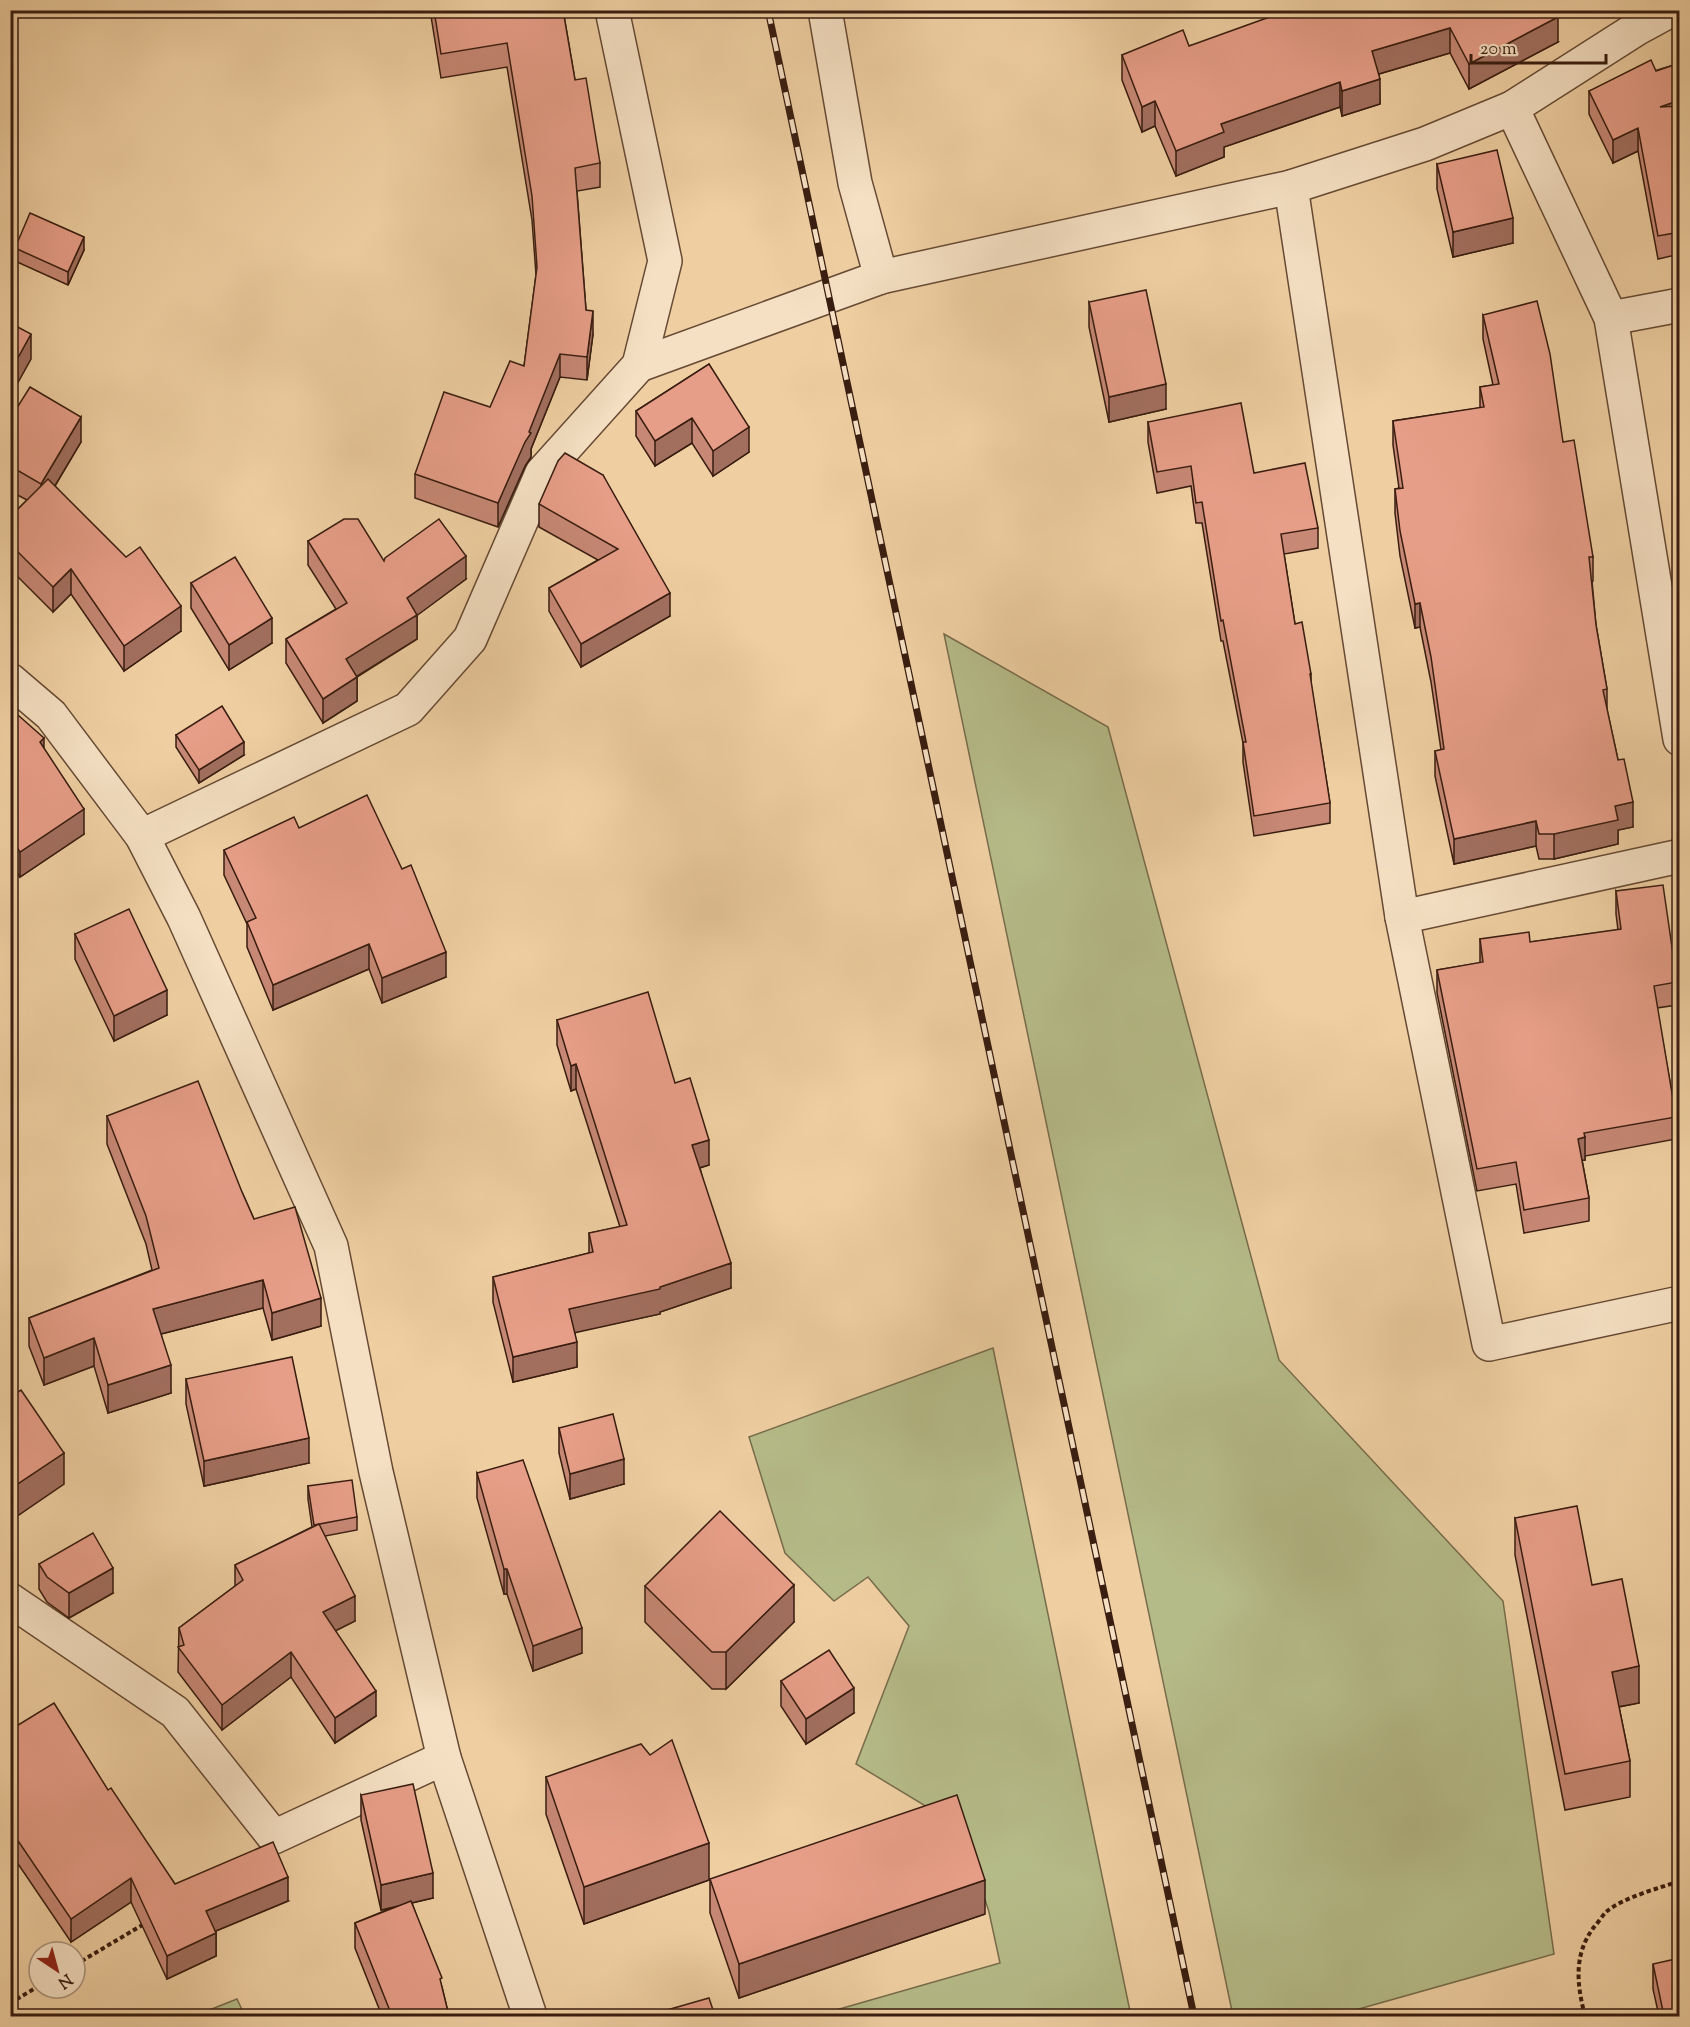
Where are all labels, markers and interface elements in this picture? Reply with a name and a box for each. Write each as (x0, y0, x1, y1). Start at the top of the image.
scale bar (1471, 27, 1606, 65)
text: 20 m (1480, 37, 1517, 63)
north arrow (27, 1940, 87, 2000)
text: N (52, 1967, 76, 1993)

